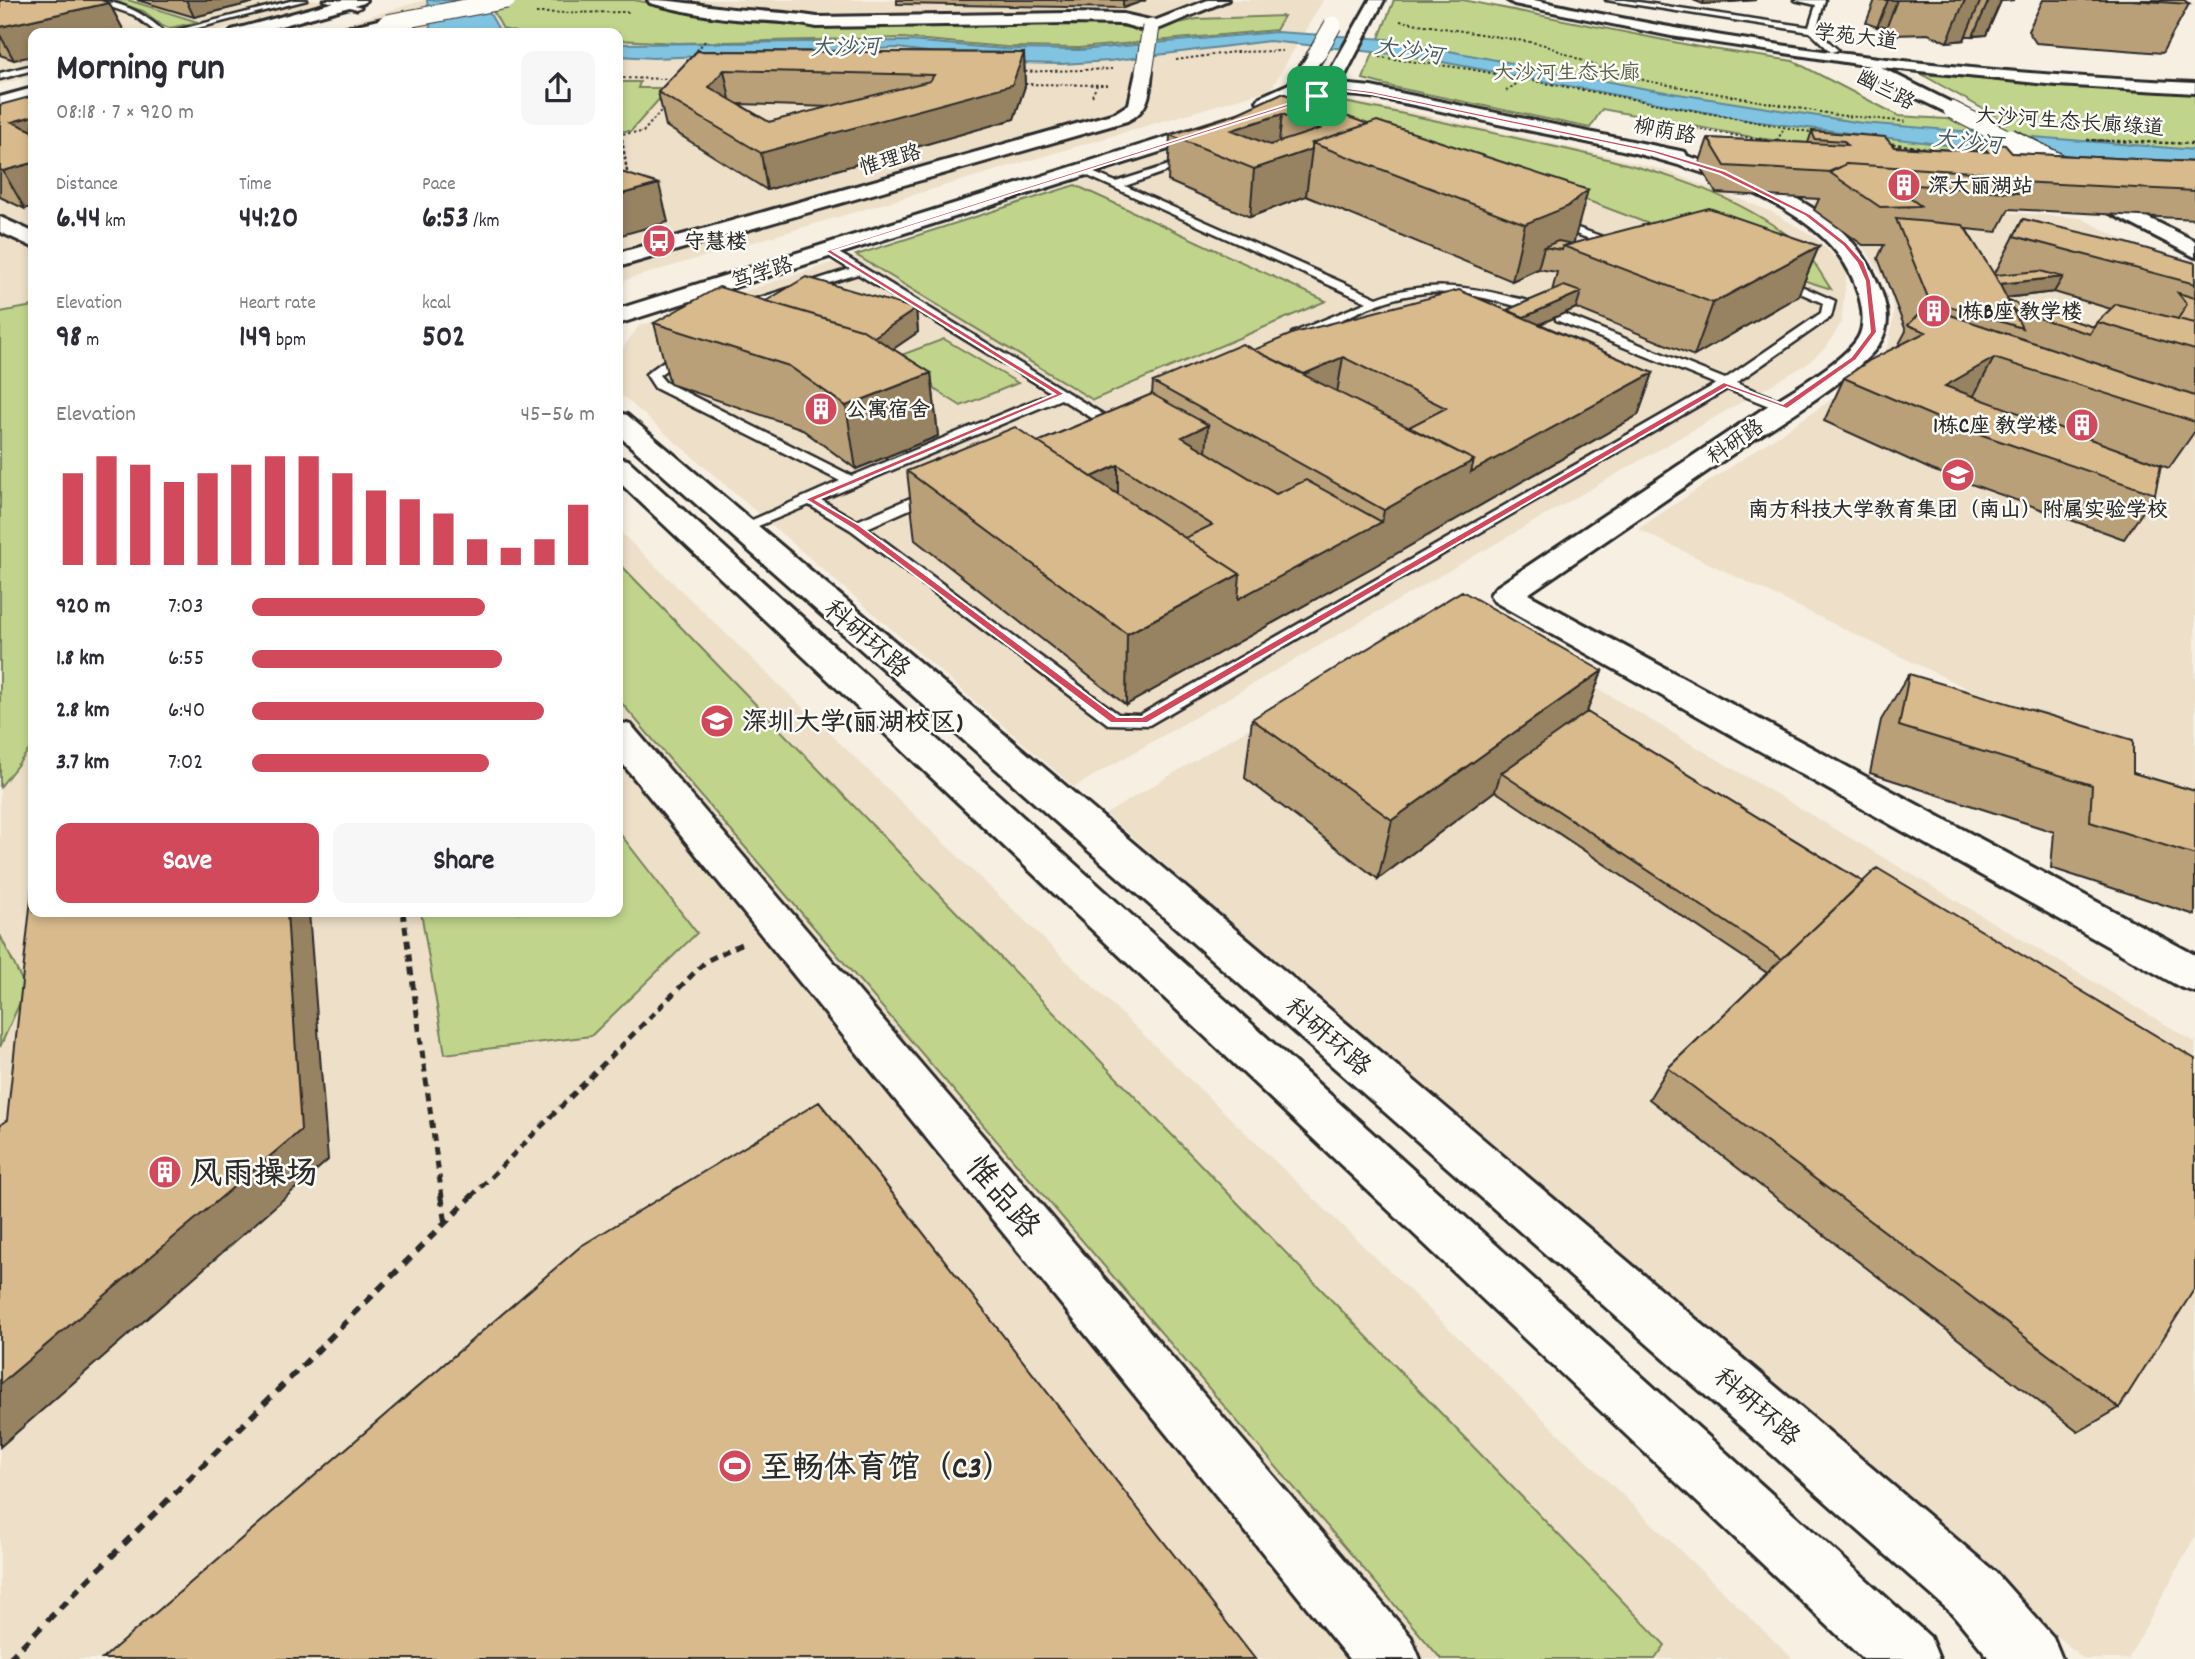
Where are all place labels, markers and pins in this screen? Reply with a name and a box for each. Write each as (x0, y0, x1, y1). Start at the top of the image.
pin (1287, 66, 1347, 126)
building icon: 深大丽湖站 (1885, 166, 1923, 204)
place label: 深大丽湖站 (1928, 173, 2033, 203)
bus stop icon: 守慧楼 (640, 222, 678, 260)
place label: 守慧楼 (684, 229, 747, 259)
building icon: 1栋B座 教学楼 (1915, 292, 1953, 330)
place label: 1栋B座 教学楼 (1958, 299, 2082, 329)
building icon: 公寓宿舍 (802, 390, 840, 428)
place label: 公寓宿舍 (846, 397, 930, 427)
building icon: 1栋C座 教学楼 (2063, 406, 2101, 444)
place label: 1栋C座 教学楼 (1933, 413, 2058, 443)
school or university icon: 南方科技大学教育集团（南山）附属实验学校 (1939, 456, 1977, 494)
place label: 南方科技大学教育集团（南山）附属实验学校 (1748, 497, 2168, 527)
school or university icon: 深圳大学(丽湖校区) (698, 702, 736, 740)
place label: 深圳大学(丽湖校区) (742, 706, 963, 743)
building icon: 风雨操场 (146, 1153, 184, 1191)
place label: 风雨操场 (190, 1154, 318, 1200)
sports icon: 至畅体育馆（C3） (716, 1447, 754, 1485)
place label: 至畅体育馆（C3） (760, 1448, 1014, 1494)

